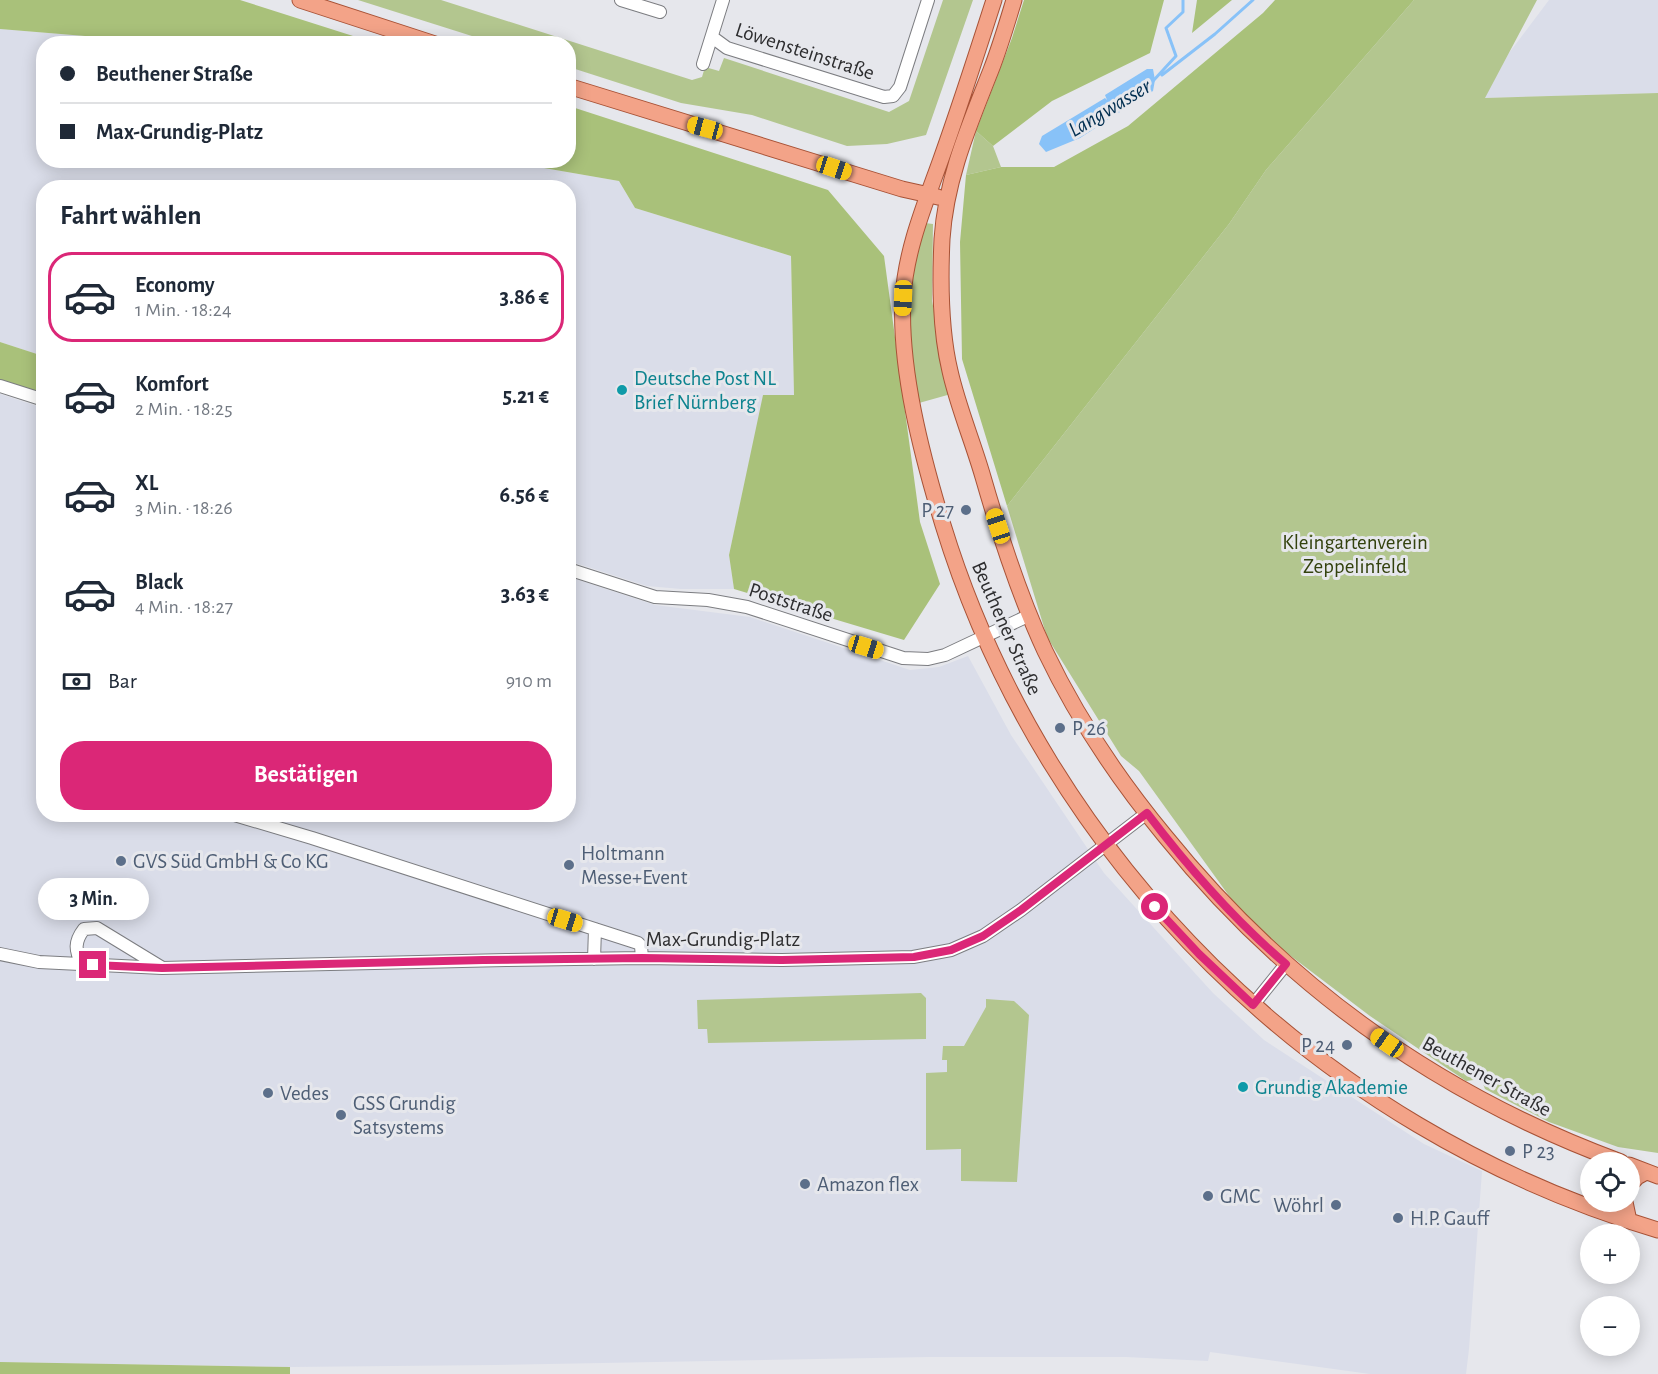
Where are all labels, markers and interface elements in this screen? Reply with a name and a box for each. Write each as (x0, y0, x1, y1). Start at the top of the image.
street label: Löwensteinstraße (733, 19, 877, 84)
text: Beuthener Straße (96, 63, 253, 85)
water label: Langwasser (1064, 74, 1155, 141)
car (685, 115, 725, 141)
text: Max-Grundig-Platz (96, 121, 263, 143)
car (814, 154, 854, 182)
text: Fahrt wählen (60, 202, 202, 229)
icon: car (63, 270, 117, 324)
text: Economy (135, 274, 215, 296)
car (893, 280, 913, 316)
text: 3.86 € (499, 286, 549, 308)
text: 1 Min. · 18:24 (135, 300, 232, 320)
place label: Deutsche Post NL Brief Nürnberg (634, 368, 776, 413)
icon: car (63, 369, 117, 423)
text: Komfort (135, 373, 209, 395)
marker: Deutsche Post NL Brief Nürnberg (615, 383, 629, 397)
text: 5.21 € (503, 385, 549, 407)
text: 2 Min. · 18:25 (135, 399, 233, 419)
icon: car (63, 468, 117, 522)
text: XL (135, 472, 158, 494)
text: 6.56 € (500, 484, 549, 506)
text: 3 Min. · 18:26 (135, 498, 233, 518)
place label: P 27 (921, 500, 954, 521)
marker: P 27 (959, 503, 973, 517)
car (984, 506, 1012, 546)
park label: Kleingartenverein Zeppelinfeld (1282, 532, 1428, 577)
street label: Beuthener Straße (968, 558, 1045, 698)
icon: car (63, 567, 117, 621)
text: Black (135, 571, 183, 593)
street label: Poststraße (746, 579, 835, 626)
text: 3.63 € (501, 583, 549, 605)
text: 4 Min. · 18:27 (135, 597, 233, 617)
car (846, 633, 886, 661)
icon: cash (60, 665, 93, 698)
text: Bar (108, 670, 137, 692)
text: 910 m (506, 671, 552, 691)
place label: P 26 (1072, 718, 1106, 739)
marker: P 26 (1053, 721, 1067, 735)
button: Bestätigen (60, 741, 552, 810)
place label: Holtmann Messe+Event (581, 843, 688, 888)
place label: GVS Süd GmbH & Co KG (133, 851, 329, 872)
marker: GVS Süd GmbH & Co KG (114, 854, 128, 868)
marker: Holtmann Messe+Event (562, 858, 576, 872)
callout: 3 Min. (38, 878, 148, 920)
text: 3 Min. (70, 889, 117, 909)
route start (1141, 893, 1168, 920)
car (545, 906, 585, 934)
street label: Max-Grundig-Platz (646, 929, 800, 950)
route end (79, 951, 106, 978)
car (1367, 1025, 1407, 1061)
street label: Beuthener Straße (1419, 1032, 1555, 1120)
place label: P 24 (1301, 1035, 1335, 1056)
marker: P 24 (1340, 1038, 1354, 1052)
place label: Grundig Akademie (1255, 1077, 1408, 1098)
marker: Grundig Akademie (1236, 1080, 1250, 1094)
place label: Vedes (280, 1083, 329, 1104)
marker: Vedes (261, 1086, 275, 1100)
place label: GSS Grundig Satsystems (353, 1093, 456, 1138)
marker: GSS Grundig Satsystems (334, 1108, 348, 1122)
place label: P 23 (1522, 1141, 1555, 1162)
marker: P 23 (1503, 1144, 1517, 1158)
map controls (1580, 1152, 1640, 1356)
button: locate (1580, 1152, 1640, 1212)
place label: Amazon flex (817, 1174, 919, 1195)
marker: Amazon flex (798, 1177, 812, 1191)
place label: GMC (1220, 1186, 1260, 1207)
marker: GMC (1201, 1189, 1215, 1203)
place label: Wöhrl (1273, 1195, 1324, 1216)
marker: Wöhrl (1329, 1198, 1343, 1212)
place label: H.P. Gauff (1410, 1208, 1491, 1229)
marker: H.P. Gauff (1391, 1211, 1405, 1225)
button: + (1580, 1224, 1640, 1284)
button: − (1580, 1296, 1640, 1356)

